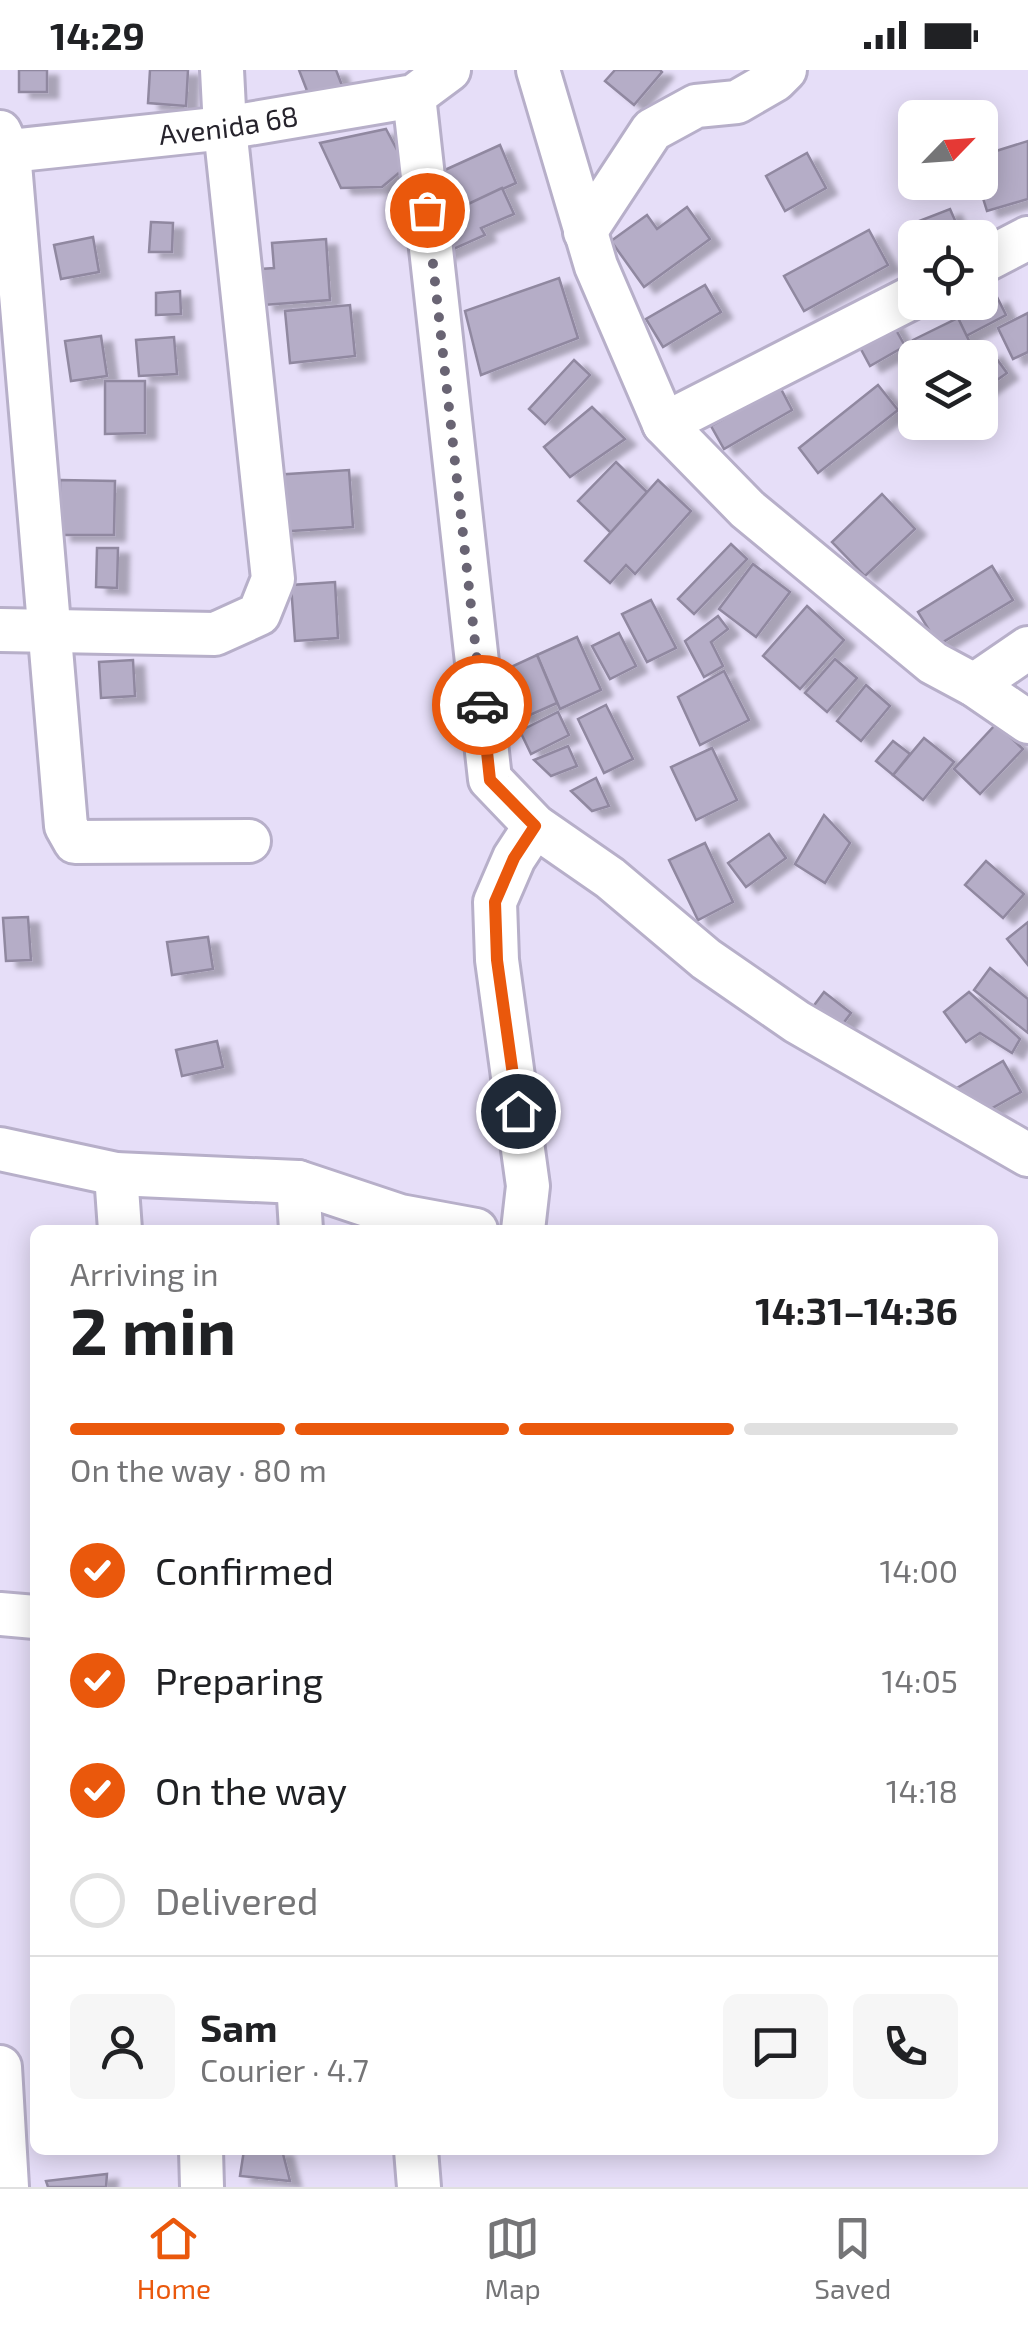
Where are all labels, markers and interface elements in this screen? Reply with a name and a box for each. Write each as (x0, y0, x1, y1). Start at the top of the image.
text: 14:29 (50, 12, 145, 58)
street label: Avenida 68 (157, 98, 301, 151)
north arrow (898, 100, 998, 200)
map controls (898, 100, 998, 440)
pin (385, 168, 470, 253)
icon: bag (400, 183, 455, 238)
button: locate (898, 220, 998, 320)
button: layers (898, 340, 998, 440)
courier (432, 655, 532, 755)
icon: car (455, 678, 510, 733)
pin (476, 1069, 561, 1154)
icon: home (491, 1084, 546, 1139)
text: Arriving in (70, 1254, 219, 1292)
text: 14:31–14:36 (755, 1287, 958, 1333)
text: 2 min (70, 1290, 236, 1368)
text: On the way · 80 m (70, 1450, 327, 1488)
icon: check (70, 1543, 125, 1598)
text: Confirmed (155, 1547, 334, 1593)
text: 14:00 (879, 1551, 958, 1589)
icon: check (70, 1653, 125, 1708)
text: Preparing (155, 1657, 323, 1703)
text: 14:05 (882, 1661, 958, 1699)
icon: check (70, 1763, 125, 1818)
text: On the way (155, 1767, 347, 1813)
text: 14:18 (886, 1771, 958, 1809)
text: Delivered (155, 1877, 319, 1923)
button: person (70, 1994, 175, 2099)
button: chat (723, 1994, 828, 2099)
button: phone (853, 1994, 958, 2099)
text: Sam (200, 2004, 277, 2050)
text: Courier · 4.7 (200, 2050, 369, 2088)
tab: Home (137, 2211, 211, 2305)
tab: Map (485, 2211, 541, 2305)
tab: Saved (814, 2211, 891, 2305)

